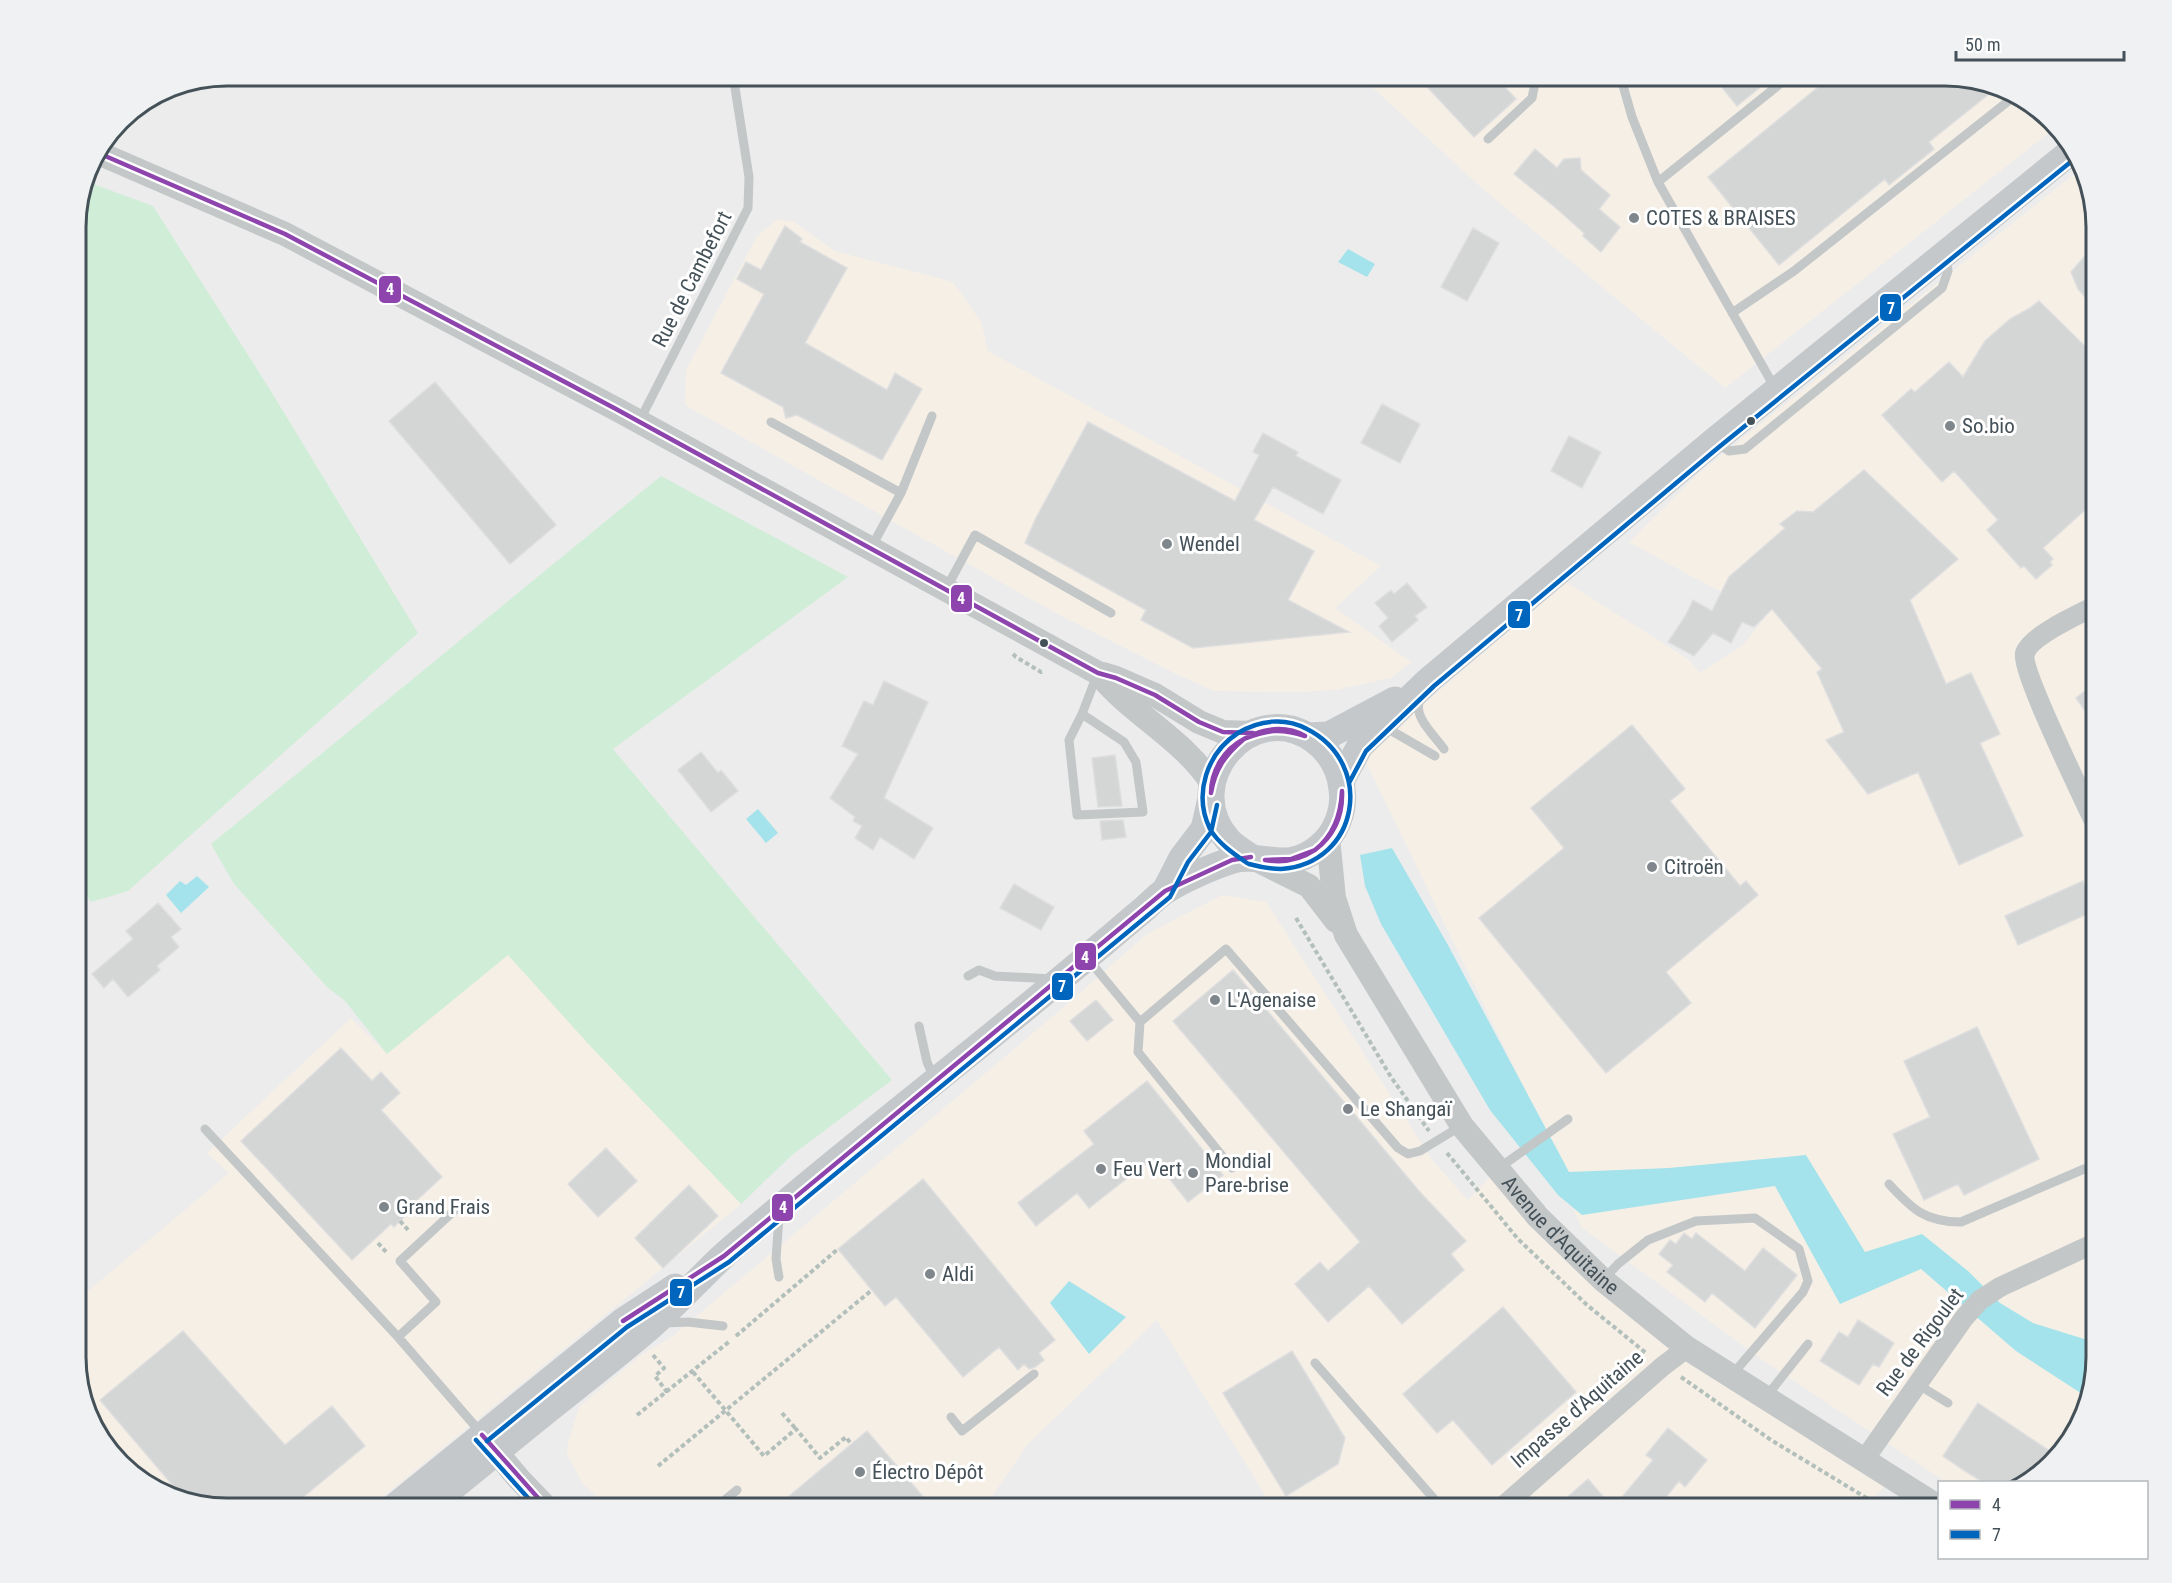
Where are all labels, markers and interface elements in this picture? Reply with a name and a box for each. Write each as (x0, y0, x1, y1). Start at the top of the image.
scale bar (1956, 24, 2124, 62)
text: 50 m (1965, 34, 2000, 55)
place label: COTES & BRAISES (1646, 206, 1796, 230)
street label: Rue de Cambefort (647, 207, 737, 351)
marker: COTES & BRAISES (1627, 211, 1641, 225)
line badge: 4 (378, 275, 402, 304)
text: 4 (386, 280, 394, 299)
line badge: 7 (1879, 293, 1902, 322)
text: 7 (1887, 299, 1895, 318)
place label: So.bio (1962, 414, 2015, 438)
unlabelled marker (1745, 415, 1757, 427)
marker: So.bio (1943, 419, 1957, 433)
place label: Wendel (1179, 532, 1240, 556)
marker: Wendel (1160, 537, 1174, 551)
line badge: 4 (950, 584, 973, 613)
text: 4 (957, 589, 965, 608)
line badge: 7 (1507, 600, 1531, 629)
text: 7 (1515, 606, 1523, 625)
unlabelled marker (1038, 637, 1050, 649)
place label: Citroën (1664, 855, 1724, 879)
marker: Citroën (1645, 860, 1659, 874)
line badge: 4 (1074, 942, 1097, 971)
text: 4 (1081, 948, 1089, 967)
line badge: 7 (1051, 972, 1074, 1001)
text: 7 (1058, 977, 1066, 996)
place label: L'Agenaise (1227, 988, 1316, 1012)
marker: L'Agenaise (1208, 993, 1222, 1007)
place label: Le Shangaï (1360, 1097, 1452, 1121)
marker: Le Shangaï (1341, 1102, 1355, 1116)
place label: Mondial Pare-brise (1205, 1149, 1289, 1197)
place label: Feu Vert (1113, 1157, 1182, 1181)
marker: Feu Vert (1094, 1162, 1108, 1176)
marker: Mondial Pare-brise (1186, 1166, 1200, 1180)
street label: Avenue d'Aquitaine (1497, 1171, 1624, 1300)
line badge: 4 (771, 1193, 794, 1222)
place label: Grand Frais (396, 1195, 490, 1219)
text: 4 (779, 1198, 787, 1217)
marker: Grand Frais (377, 1200, 391, 1214)
place label: Aldi (942, 1262, 974, 1286)
marker: Aldi (923, 1267, 937, 1281)
line badge: 7 (669, 1278, 693, 1307)
text: 7 (677, 1283, 685, 1302)
street label: Rue de Rigoulet (1872, 1283, 1968, 1401)
street label: Impasse d'Aquitaine (1506, 1345, 1648, 1473)
place label: Électro Dépôt (872, 1460, 984, 1484)
marker: Électro Dépôt (853, 1465, 867, 1479)
legend (1938, 1481, 2148, 1559)
text: 4 (1992, 1494, 2001, 1515)
text: 7 (1992, 1524, 2001, 1545)

